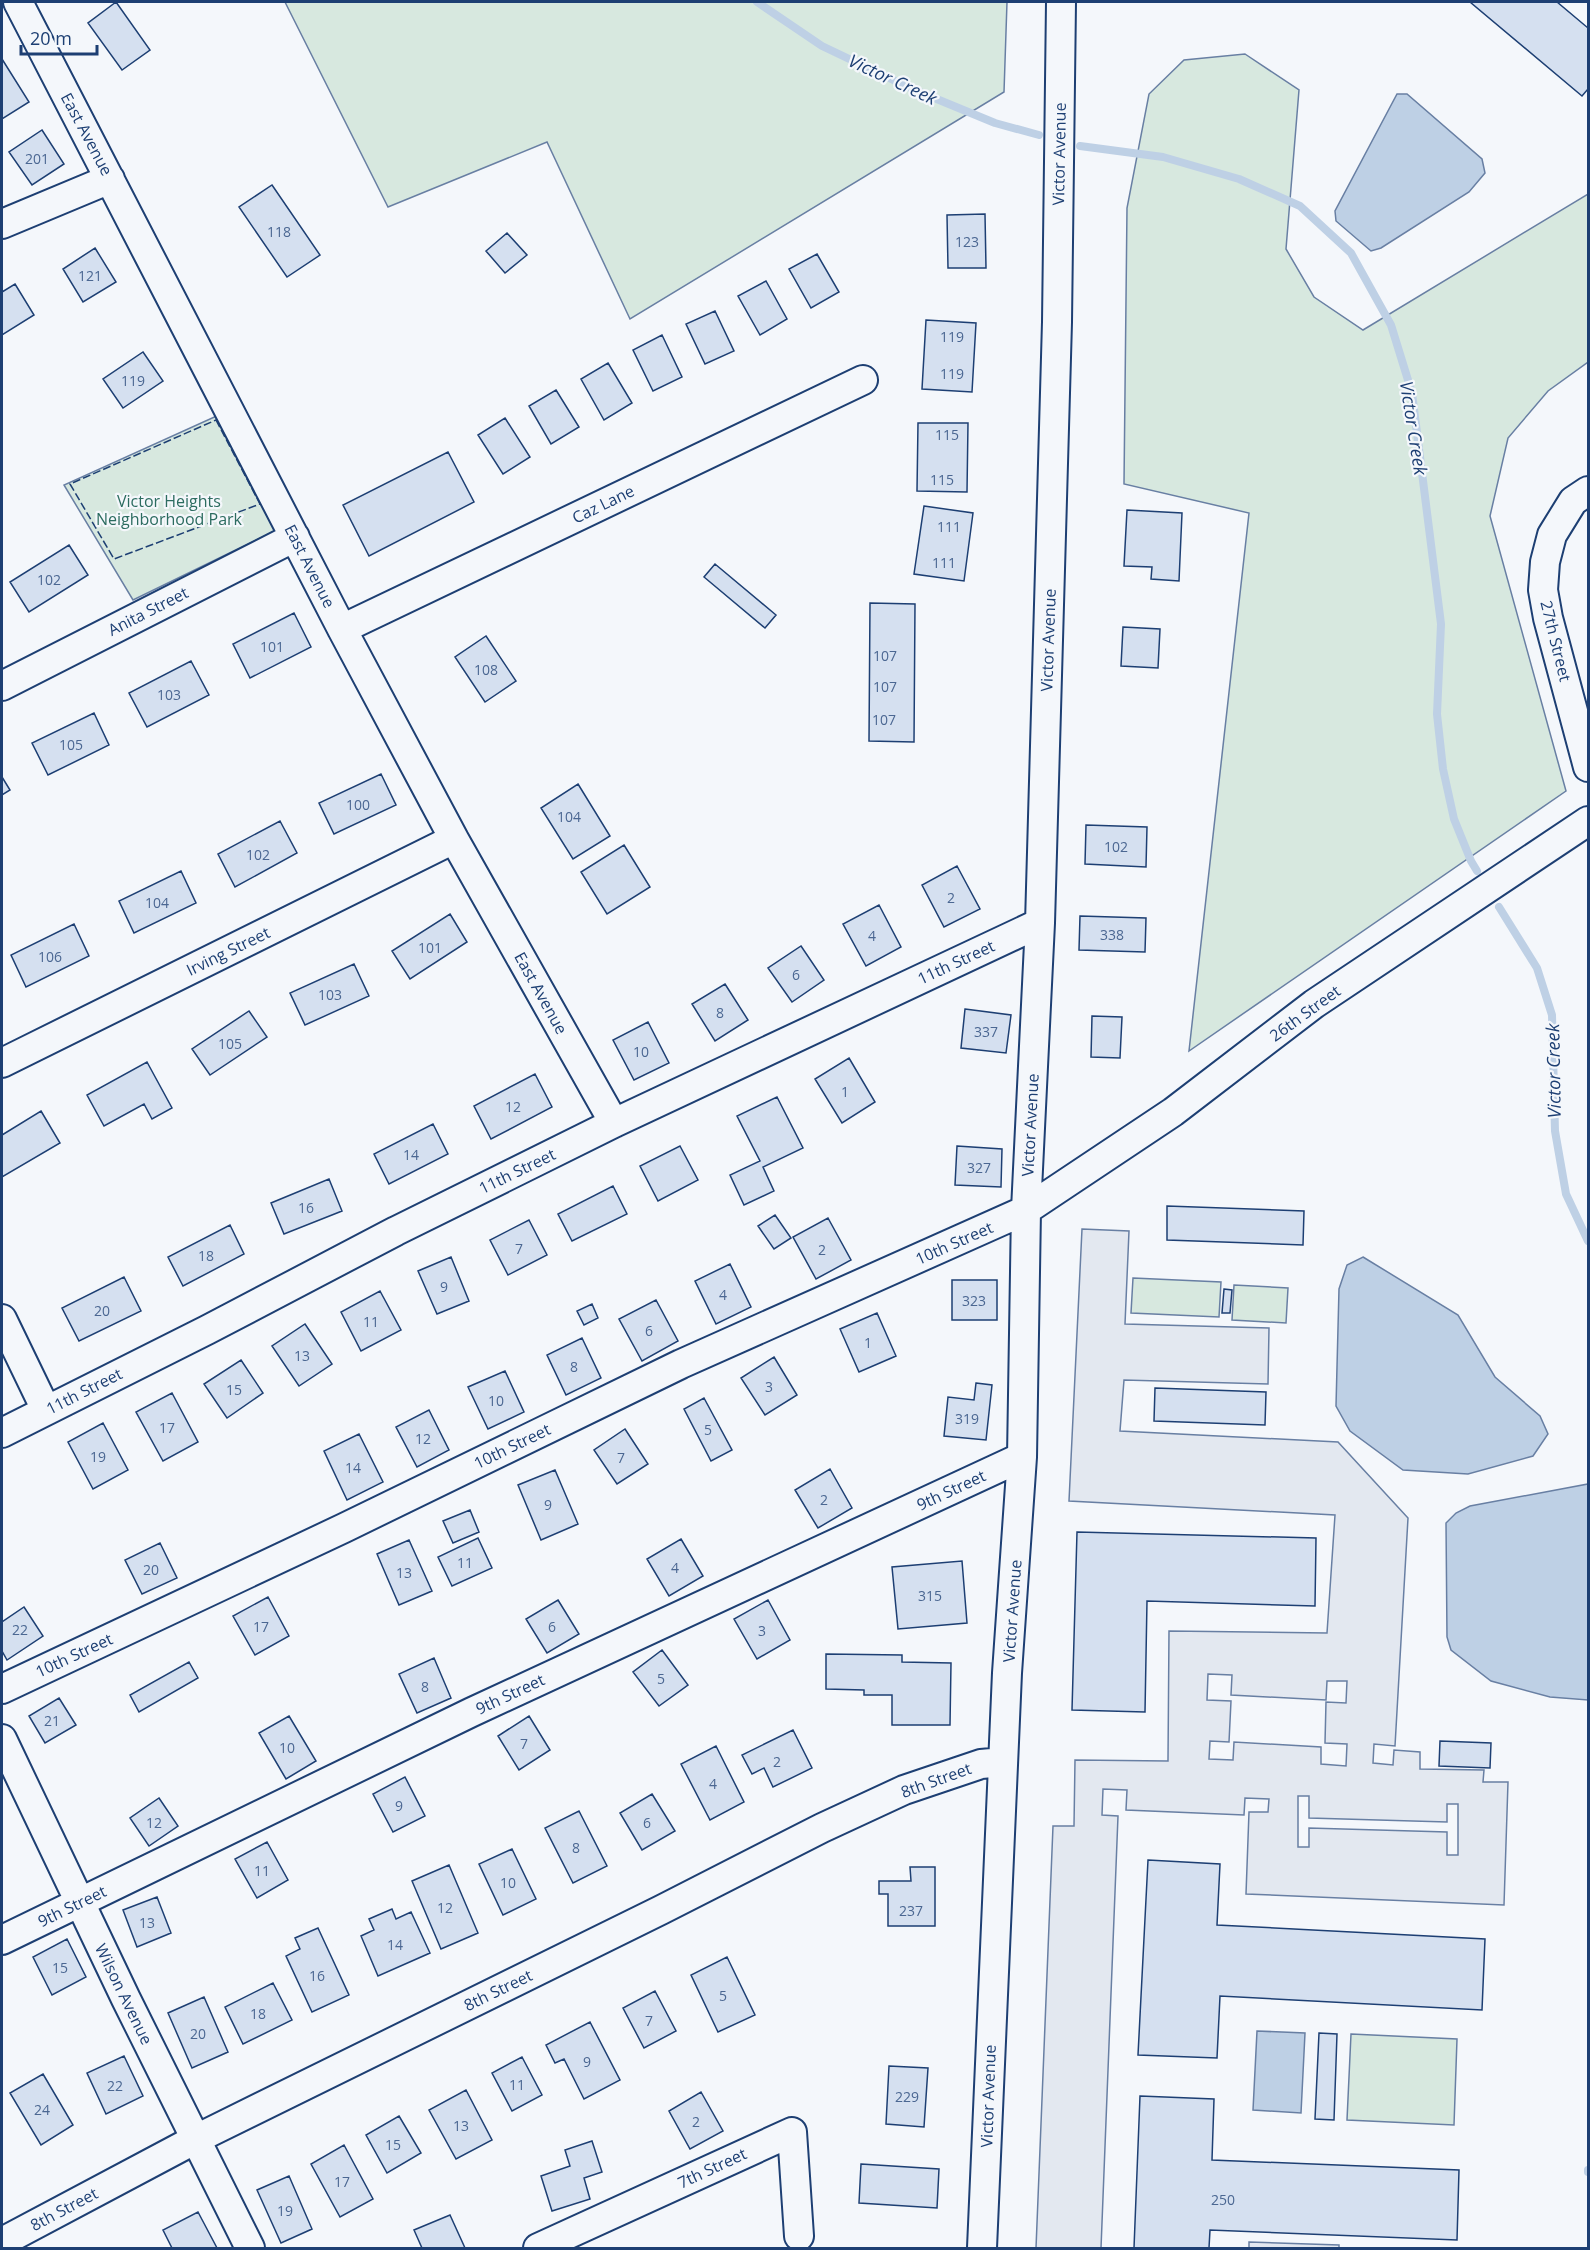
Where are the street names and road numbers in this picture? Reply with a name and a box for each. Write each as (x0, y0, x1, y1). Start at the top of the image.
street label: East Avenue (56, 89, 118, 179)
street label: Victor Avenue (1047, 102, 1071, 206)
street label: Caz Lane (568, 479, 638, 529)
street label: East Avenue (280, 520, 340, 612)
street label: Anita Street (104, 581, 192, 641)
street label: Victor Avenue (1035, 588, 1061, 692)
street label: 27th Street (1535, 598, 1577, 684)
street label: Irving Street (183, 921, 274, 981)
street label: 11th Street (914, 934, 998, 989)
street label: East Avenue (509, 948, 573, 1038)
street label: 26th Street (1265, 980, 1345, 1046)
street label: Victor Avenue (1016, 1073, 1044, 1177)
street label: 11th Street (475, 1143, 559, 1199)
street label: 10th Street (912, 1216, 997, 1270)
street label: 11th Street (42, 1362, 126, 1420)
street label: 10th Street (470, 1418, 554, 1474)
street label: 9th Street (913, 1464, 989, 1516)
street label: Victor Avenue (997, 1559, 1027, 1663)
street label: 10th Street (32, 1627, 116, 1682)
street label: 9th Street (472, 1668, 548, 1720)
street label: 8th Street (898, 1757, 975, 1803)
street label: 9th Street (34, 1880, 110, 1932)
street label: Wilson Avenue (90, 1940, 158, 2048)
street label: 8th Street (460, 1964, 536, 2016)
street label: Victor Avenue (975, 2044, 1001, 2148)
street label: 7th Street (674, 2142, 750, 2194)
street label: 8th Street (26, 2182, 102, 2236)

